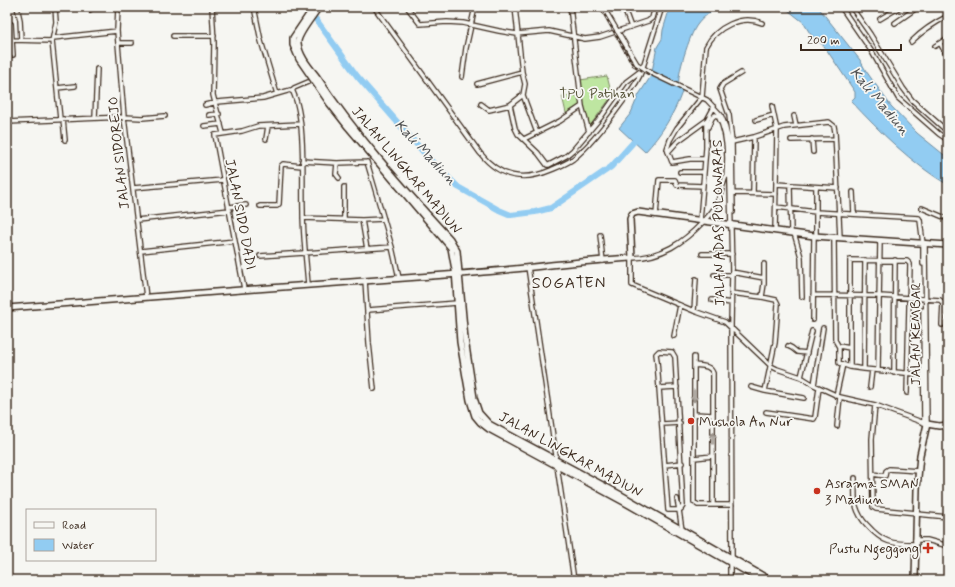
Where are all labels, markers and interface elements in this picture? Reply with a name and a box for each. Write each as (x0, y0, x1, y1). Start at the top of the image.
scale bar (801, 26, 901, 52)
text: 200 m (807, 33, 840, 49)
water label: Kali Madiun (845, 63, 914, 140)
park label: TPU Patihan (559, 85, 635, 103)
street label: JALAN SIDOREJO (104, 96, 134, 210)
street label: JALAN LINGKAR MADIUN (347, 103, 465, 238)
water label: Kali Madiun (390, 115, 461, 190)
street label: JALAN ADAS PULOWARAS (709, 139, 729, 306)
street label: JALAN SIDO DADI (220, 157, 260, 271)
district label: SOGATEN (532, 273, 606, 294)
street label: JALAN KEMBAR (907, 282, 925, 386)
one-way arrow (690, 389, 698, 402)
street label: JALAN LINGKAR MADIUN (495, 408, 646, 502)
place label: Mushola An Nur (699, 413, 793, 431)
marker: Mushola An Nur (686, 416, 696, 426)
one-way arrow (709, 432, 717, 445)
place label: Asrama SMAN 3 Madiun (825, 475, 919, 509)
marker: Asrama SMAN 3 Madiun (812, 486, 822, 496)
legend (26, 509, 156, 561)
text: Road (62, 518, 86, 534)
text: Water (62, 538, 94, 554)
place label: Pustu Ngeggong (829, 540, 919, 560)
marker: Pustu Ngeggong (922, 542, 934, 554)

